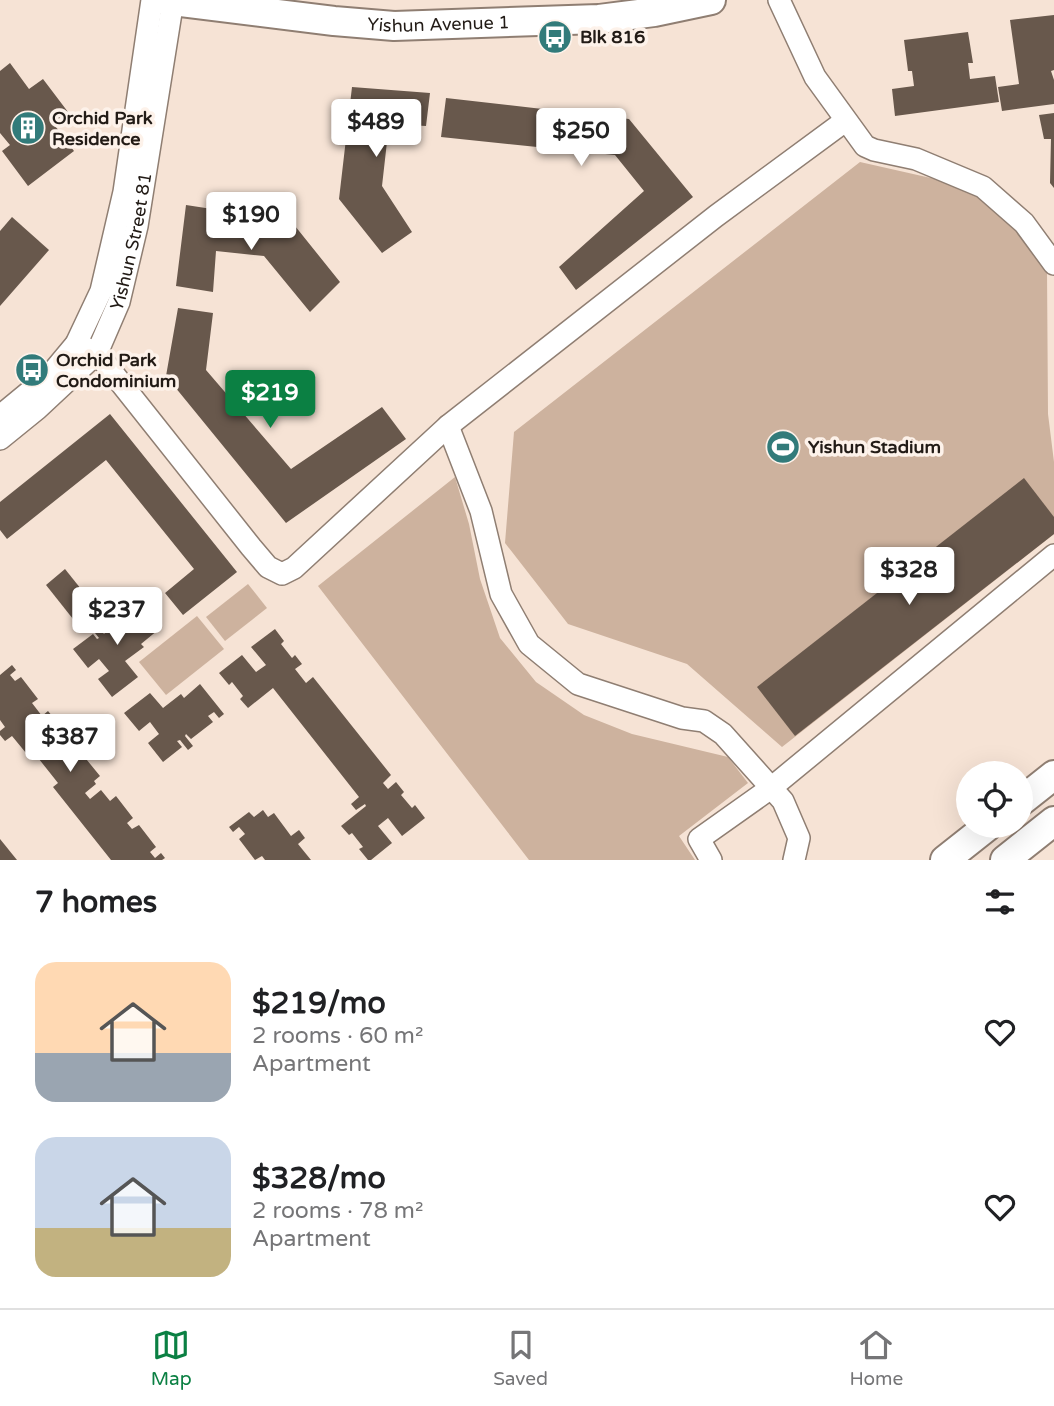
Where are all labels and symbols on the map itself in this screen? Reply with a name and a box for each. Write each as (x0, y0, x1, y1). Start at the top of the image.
street label: Yishun Avenue 1 (366, 11, 510, 37)
bus stop icon: Blk 816 (536, 18, 574, 56)
place label: Blk 816 (580, 26, 645, 48)
pin: $489 (335, 100, 417, 159)
place label: Orchid Park Residence (52, 107, 153, 150)
pin: $250 (540, 108, 622, 168)
building icon: Orchid Park Residence (9, 109, 47, 147)
street label: Yishun Street 81 (105, 171, 156, 314)
pin: $190 (210, 192, 292, 252)
place label: Orchid Park Condominium (56, 349, 176, 392)
bus stop icon: Orchid Park Condominium (13, 351, 51, 389)
pin: $219 (229, 370, 311, 430)
sports icon: Yishun Stadium (764, 428, 802, 466)
place label: Yishun Stadium (808, 436, 941, 458)
pin: $328 (868, 548, 950, 607)
pin: $237 (76, 588, 158, 647)
pin: $387 (29, 714, 111, 774)

